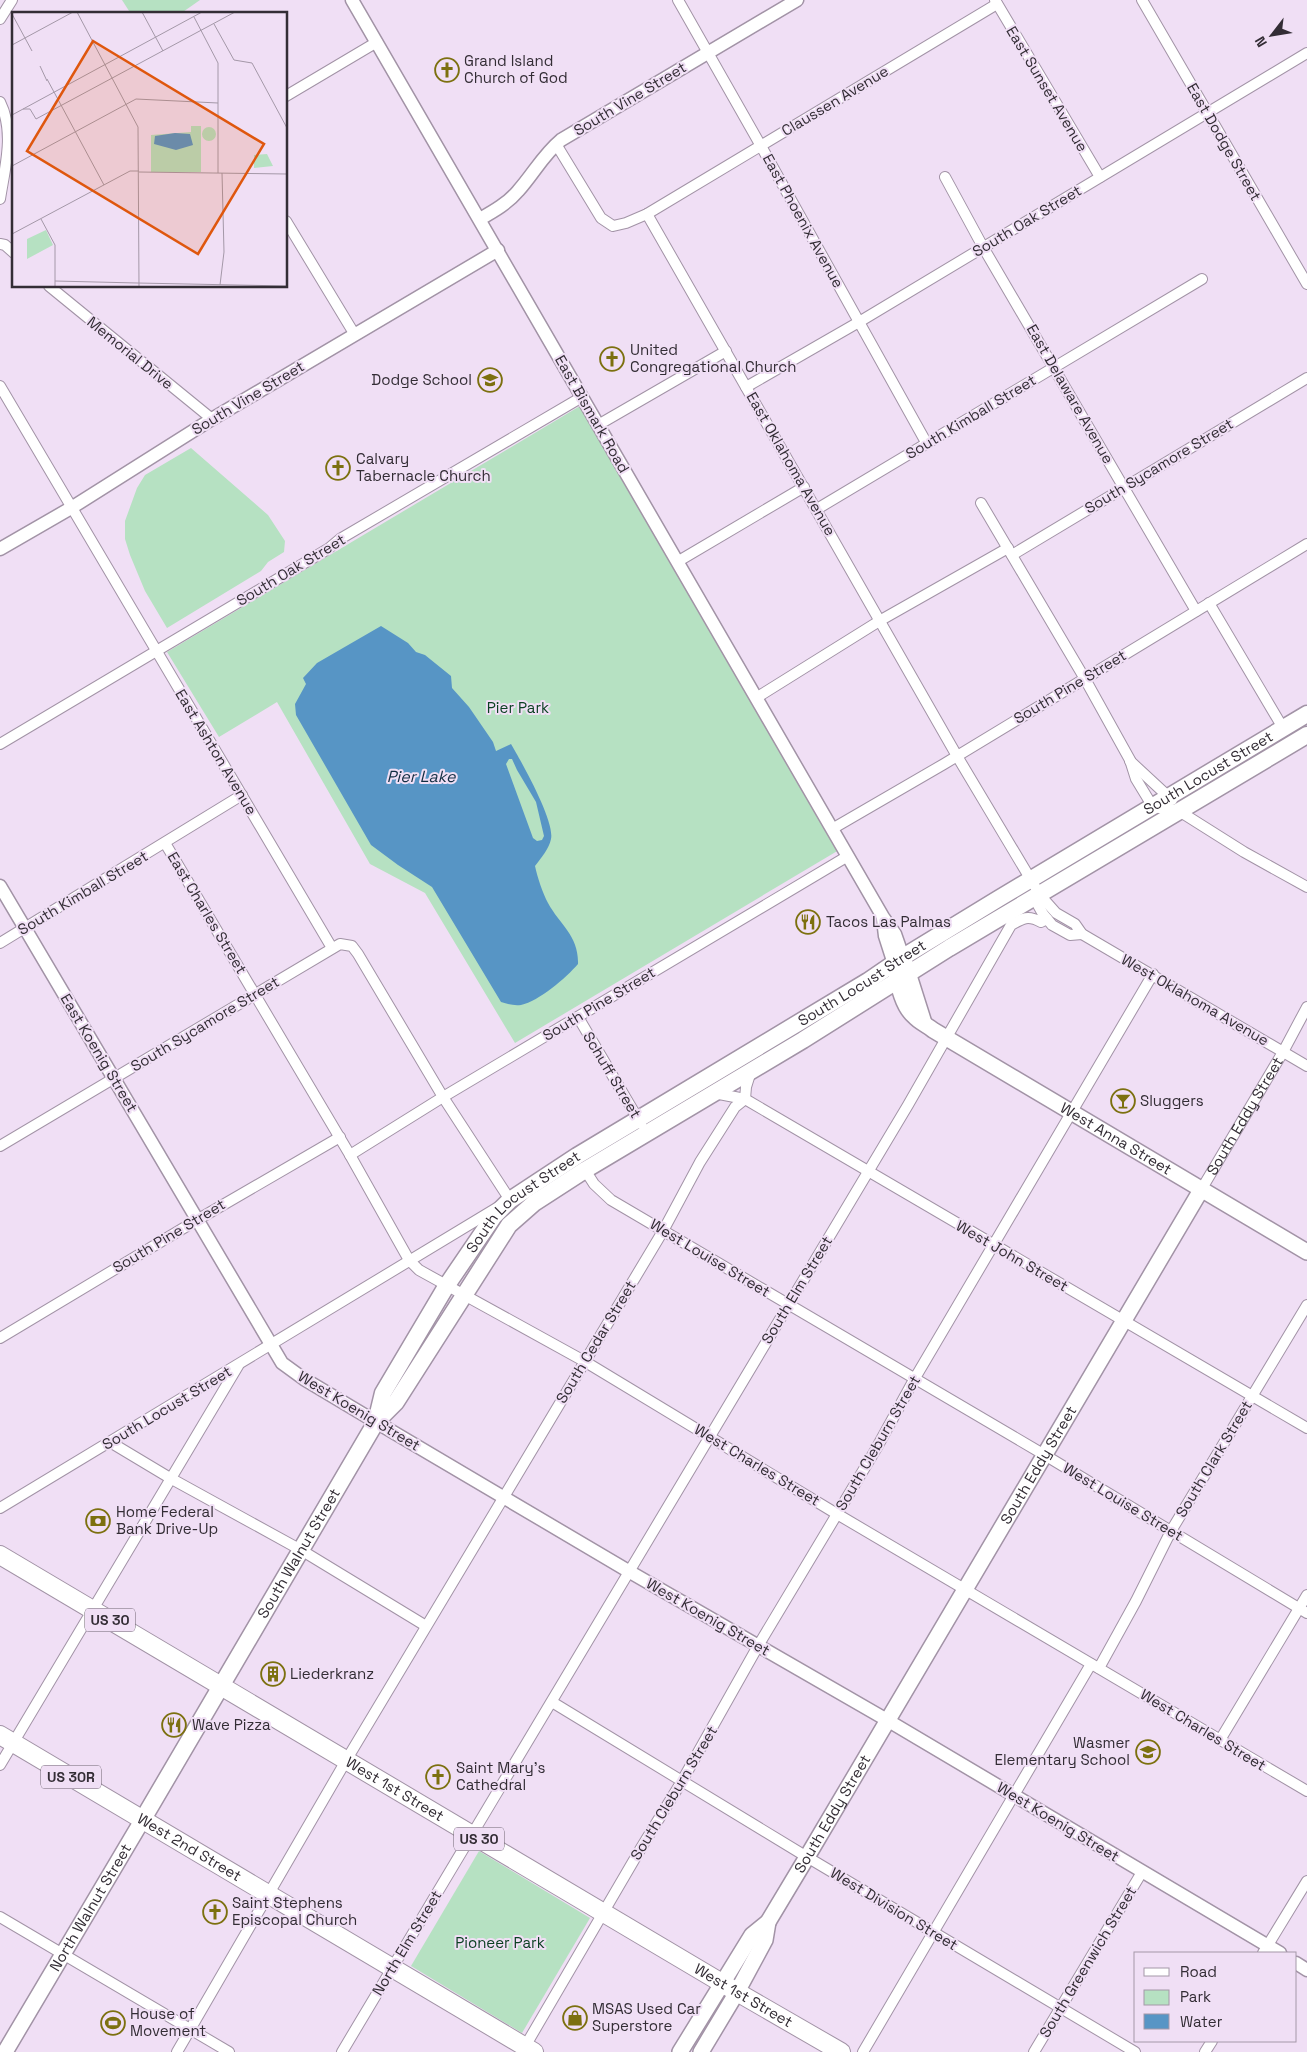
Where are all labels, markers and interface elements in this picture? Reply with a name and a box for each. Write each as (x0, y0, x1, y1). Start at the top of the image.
north arrow (1247, 10, 1297, 60)
inset map (12, 12, 288, 288)
street label: East Sunset Avenue (1002, 23, 1092, 155)
text: N (1251, 33, 1271, 50)
place label: Grand Island Church of God (464, 51, 568, 87)
church icon: Grand Island Church of God (434, 57, 460, 83)
street label: South Vine Street (570, 57, 690, 140)
street label: Claussen Avenue (778, 61, 892, 140)
street label: East Dodge Street (1183, 80, 1266, 204)
street label: East Phoenix Avenue (759, 150, 848, 291)
street label: South Oak Street (969, 180, 1085, 261)
street label: Memorial Drive (83, 312, 177, 393)
street label: East Delaware Avenue (1023, 321, 1118, 467)
place label: United Congregational Church (630, 340, 796, 376)
church icon: United Congregational Church (599, 346, 625, 372)
street label: East Bismark Road (551, 351, 634, 476)
street label: South Vine Street (188, 356, 308, 439)
school or university icon: Dodge School (477, 367, 503, 393)
place label: Dodge School (371, 370, 472, 389)
street label: South Kimball Street (902, 370, 1039, 463)
street label: East Oklahoma Avenue (743, 389, 840, 539)
street label: South Sycamore Street (1081, 414, 1236, 517)
place label: Calvary Tabernacle Church (356, 449, 491, 485)
church icon: Calvary Tabernacle Church (325, 455, 351, 481)
street label: South Oak Street (233, 529, 349, 610)
street label: South Pine Street (1010, 645, 1130, 728)
street label: East Ashton Avenue (171, 685, 262, 818)
park label: Pier Park (487, 698, 549, 717)
street label: South Locust Street (1140, 727, 1276, 819)
water label: Pier Lake (387, 766, 456, 787)
street label: South Kimball Street (14, 846, 151, 939)
street label: East Charles Street (164, 848, 251, 977)
restaurant icon: Tacos Las Palmas (795, 909, 821, 935)
place label: Tacos Las Palmas (826, 912, 951, 931)
street label: South Locust Street (794, 935, 929, 1030)
street label: West Oklahoma Avenue (1118, 950, 1273, 1050)
street label: South Pine Street (539, 962, 659, 1045)
street label: South Sycamore Street (127, 972, 282, 1075)
street label: East Koenig Street (57, 990, 142, 1115)
street label: Schuff Street (579, 1028, 646, 1122)
street label: South Eddy Street (1202, 1053, 1287, 1178)
bar icon: Sluggers (1110, 1088, 1136, 1114)
place label: Sluggers (1140, 1091, 1204, 1110)
street label: West Anna Street (1057, 1098, 1176, 1179)
street label: South Locust Street (462, 1146, 584, 1256)
street label: South Pine Street (109, 1194, 229, 1277)
street label: West Louise Street (647, 1214, 774, 1301)
street label: West John Street (953, 1216, 1072, 1295)
street label: South Elm Street (757, 1232, 836, 1347)
street label: South Cedar Street (551, 1277, 640, 1407)
street label: South Locust Street (99, 1361, 235, 1454)
street label: West Koenig Street (295, 1367, 424, 1455)
street label: South Cleburn Street (831, 1372, 924, 1514)
street label: South Clark Street (1171, 1397, 1256, 1521)
street label: South Eddy Street (996, 1402, 1080, 1527)
street label: West Charles Street (691, 1419, 824, 1510)
street label: West Louise Street (1060, 1458, 1187, 1545)
street label: South Walnut Street (253, 1485, 344, 1622)
place label: Home Federal Bank Drive-Up (116, 1502, 218, 1538)
bank icon: Home Federal Bank Drive-Up (85, 1508, 111, 1534)
street label: West Koenig Street (643, 1573, 773, 1660)
road number: US 30 (85, 1608, 135, 1632)
building icon: Liederkranz (260, 1661, 286, 1687)
place label: Liederkranz (290, 1664, 374, 1683)
street label: West Charles Street (1137, 1684, 1270, 1775)
restaurant icon: Wave Pizza (161, 1712, 187, 1738)
place label: Wave Pizza (192, 1715, 271, 1734)
street label: South Cleburn Street (626, 1722, 721, 1863)
place label: Wasmer Elementary School (994, 1733, 1130, 1769)
school or university icon: Wasmer Elementary School (1135, 1739, 1161, 1765)
street label: South Eddy Street (790, 1751, 875, 1876)
street label: West 1st Street (342, 1752, 448, 1825)
place label: Saint Mary's Cathedral (456, 1758, 545, 1794)
church icon: Saint Mary's Cathedral (425, 1764, 451, 1790)
road number: US 30R (41, 1765, 101, 1788)
street label: West Koenig Street (994, 1778, 1123, 1866)
street label: West 2nd Street (134, 1809, 245, 1885)
road number: US 30 (454, 1828, 504, 1850)
street label: North Walnut Street (45, 1840, 135, 1974)
street label: West Division Street (827, 1863, 962, 1954)
street label: South Greenwich Street (1035, 1882, 1140, 2041)
street label: North Elm Street (368, 1887, 446, 1999)
place label: Saint Stephens Episcopal Church (232, 1893, 357, 1929)
church icon: Saint Stephens Episcopal Church (202, 1899, 228, 1925)
park label: Pioneer Park (455, 1933, 545, 1952)
legend (1134, 1952, 1297, 2042)
street label: West 1st Street (691, 1959, 796, 2031)
text: Road (1180, 1962, 1217, 1981)
text: Park (1180, 1987, 1211, 2006)
place label: MSAS Used Car Superstore (592, 1999, 701, 2035)
place label: House of Movement (130, 2004, 206, 2040)
shop icon: MSAS Used Car Superstore (562, 2005, 588, 2031)
sports icon: House of Movement (100, 2010, 126, 2036)
text: Water (1180, 2012, 1223, 2031)

